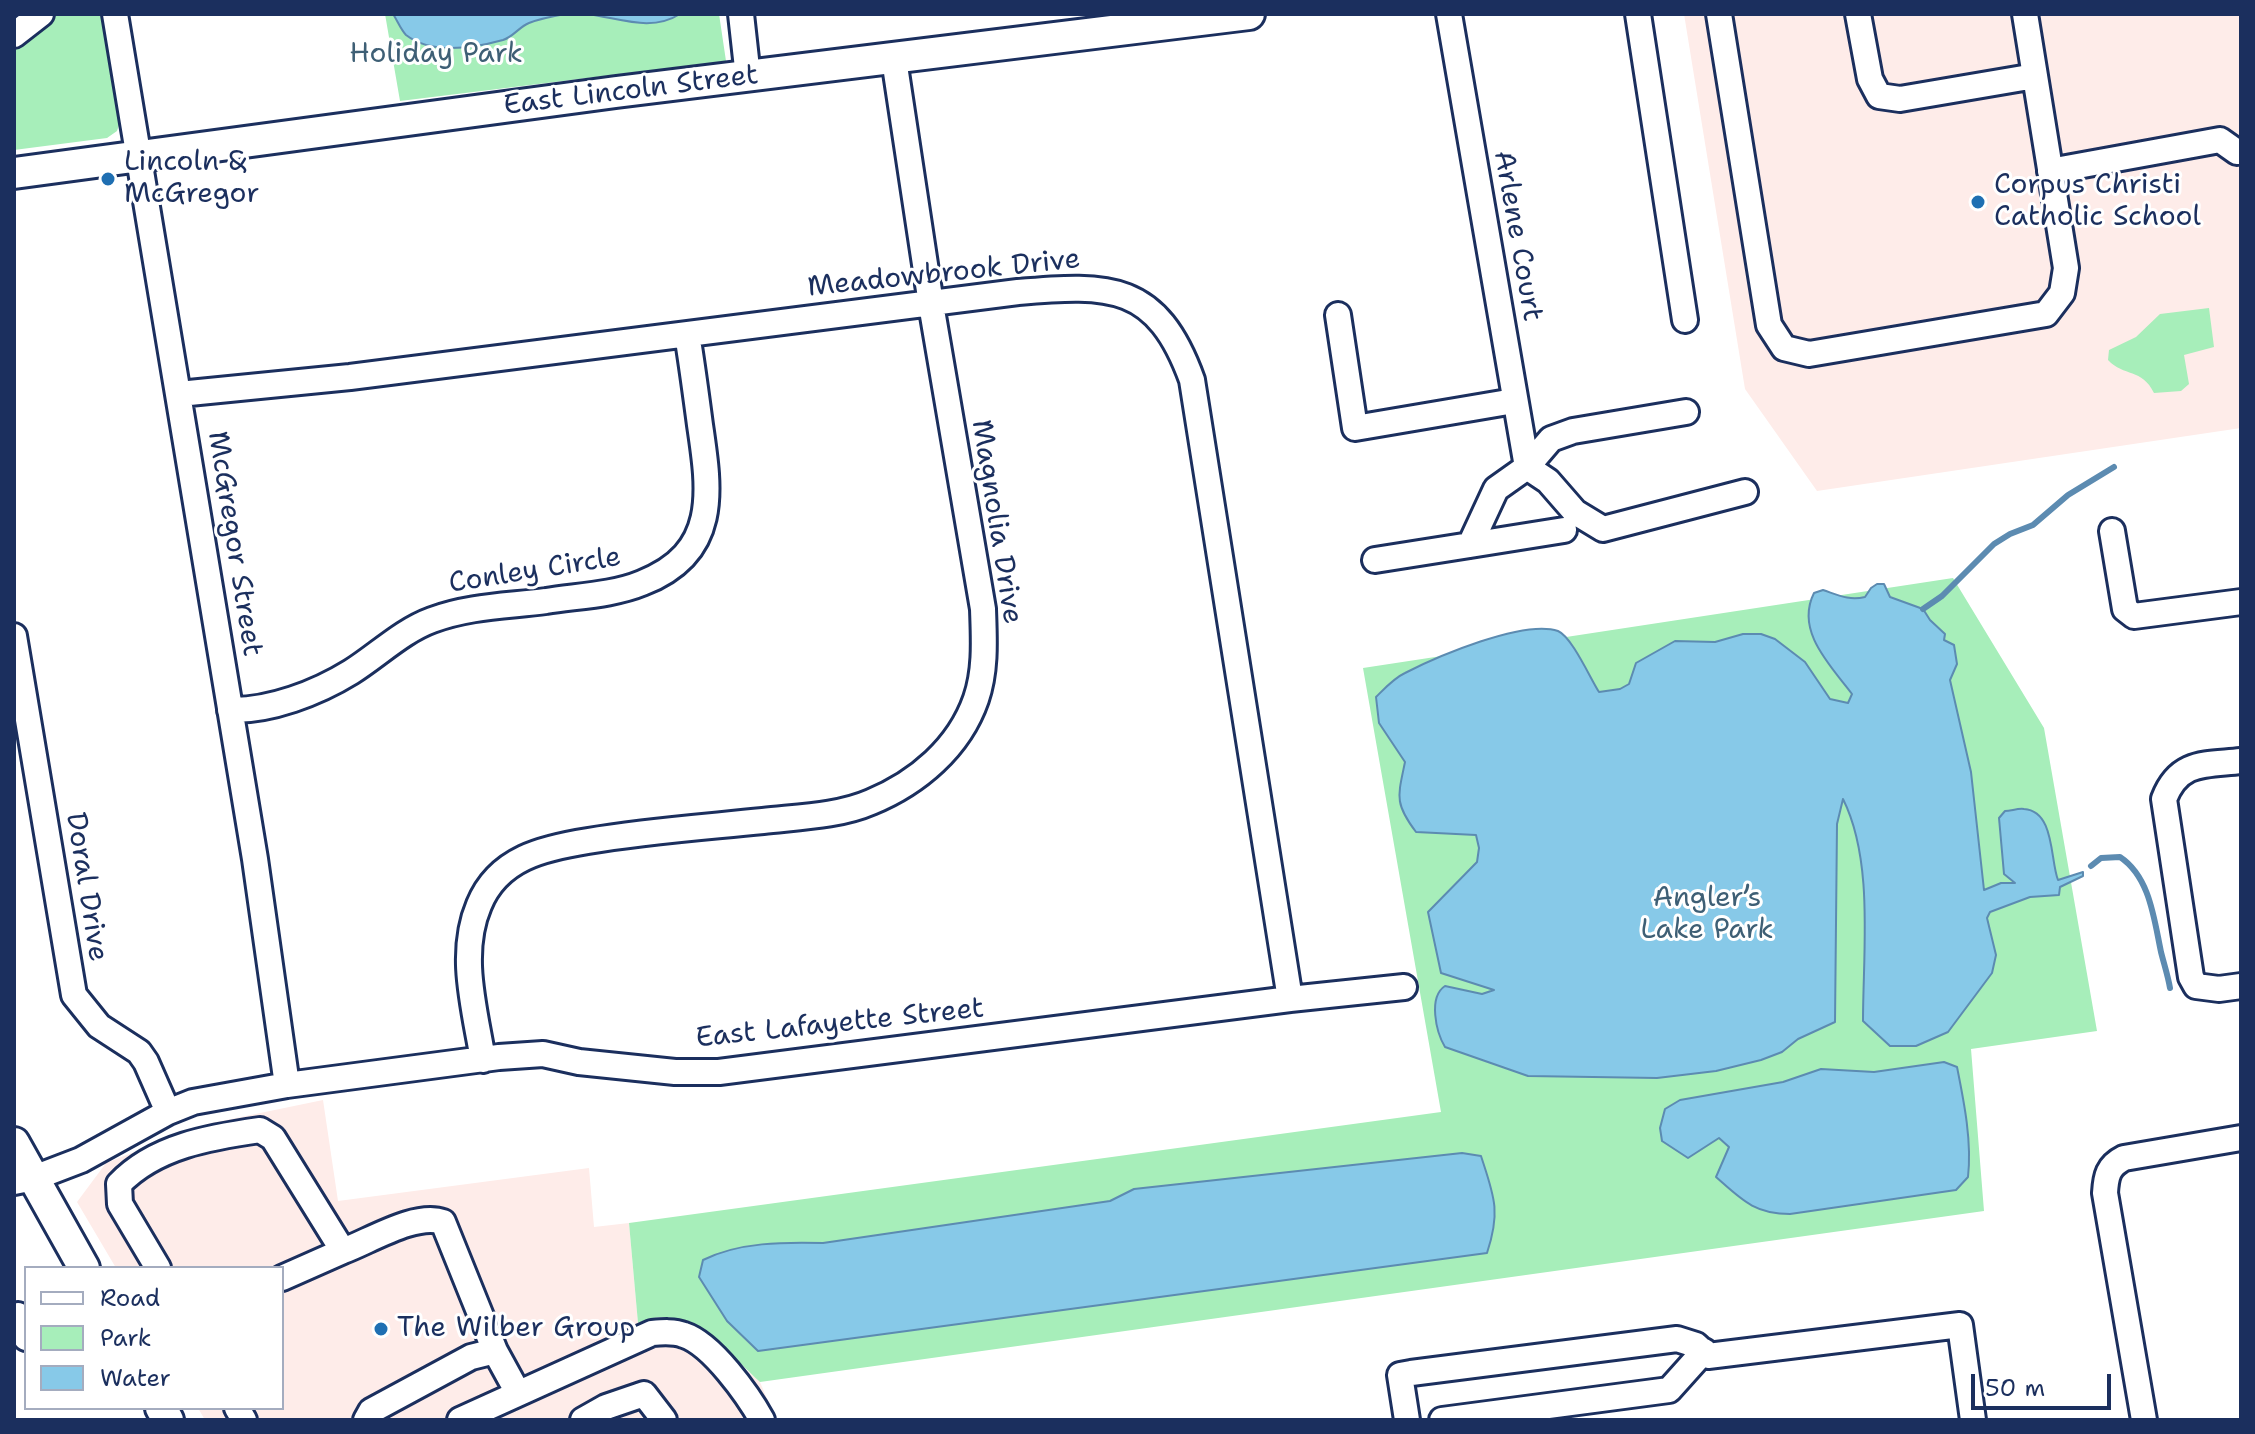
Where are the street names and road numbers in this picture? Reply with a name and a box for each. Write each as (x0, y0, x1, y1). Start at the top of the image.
street label: East Lincoln Street (502, 59, 760, 123)
street label: Arlene Court (1485, 148, 1549, 324)
street label: Meadowbrook Drive (806, 243, 1082, 305)
street label: Magnolia Drive (963, 417, 1029, 627)
street label: McGregor Street (200, 429, 268, 659)
street label: Conley Circle (447, 541, 623, 601)
street label: Doral Drive (58, 810, 114, 964)
street label: East Lafayette Street (694, 992, 986, 1056)

